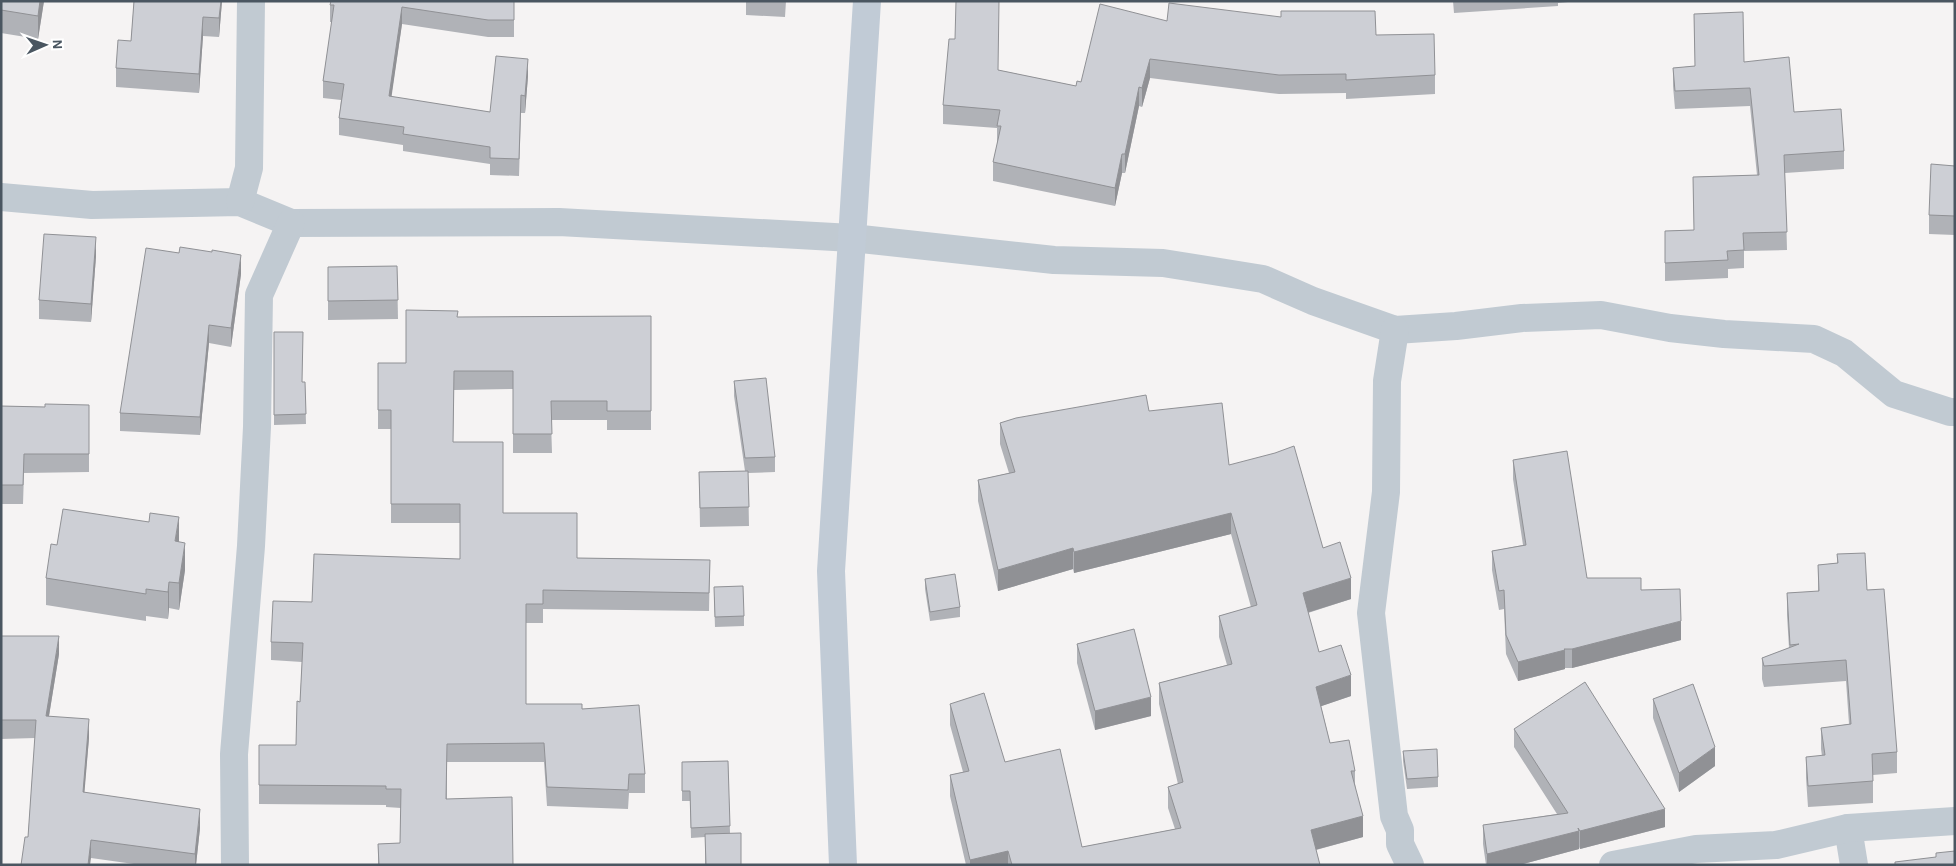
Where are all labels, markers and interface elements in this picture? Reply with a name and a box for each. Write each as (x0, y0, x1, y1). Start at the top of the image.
north arrow (20, 20, 70, 70)
text: N (50, 39, 64, 50)

